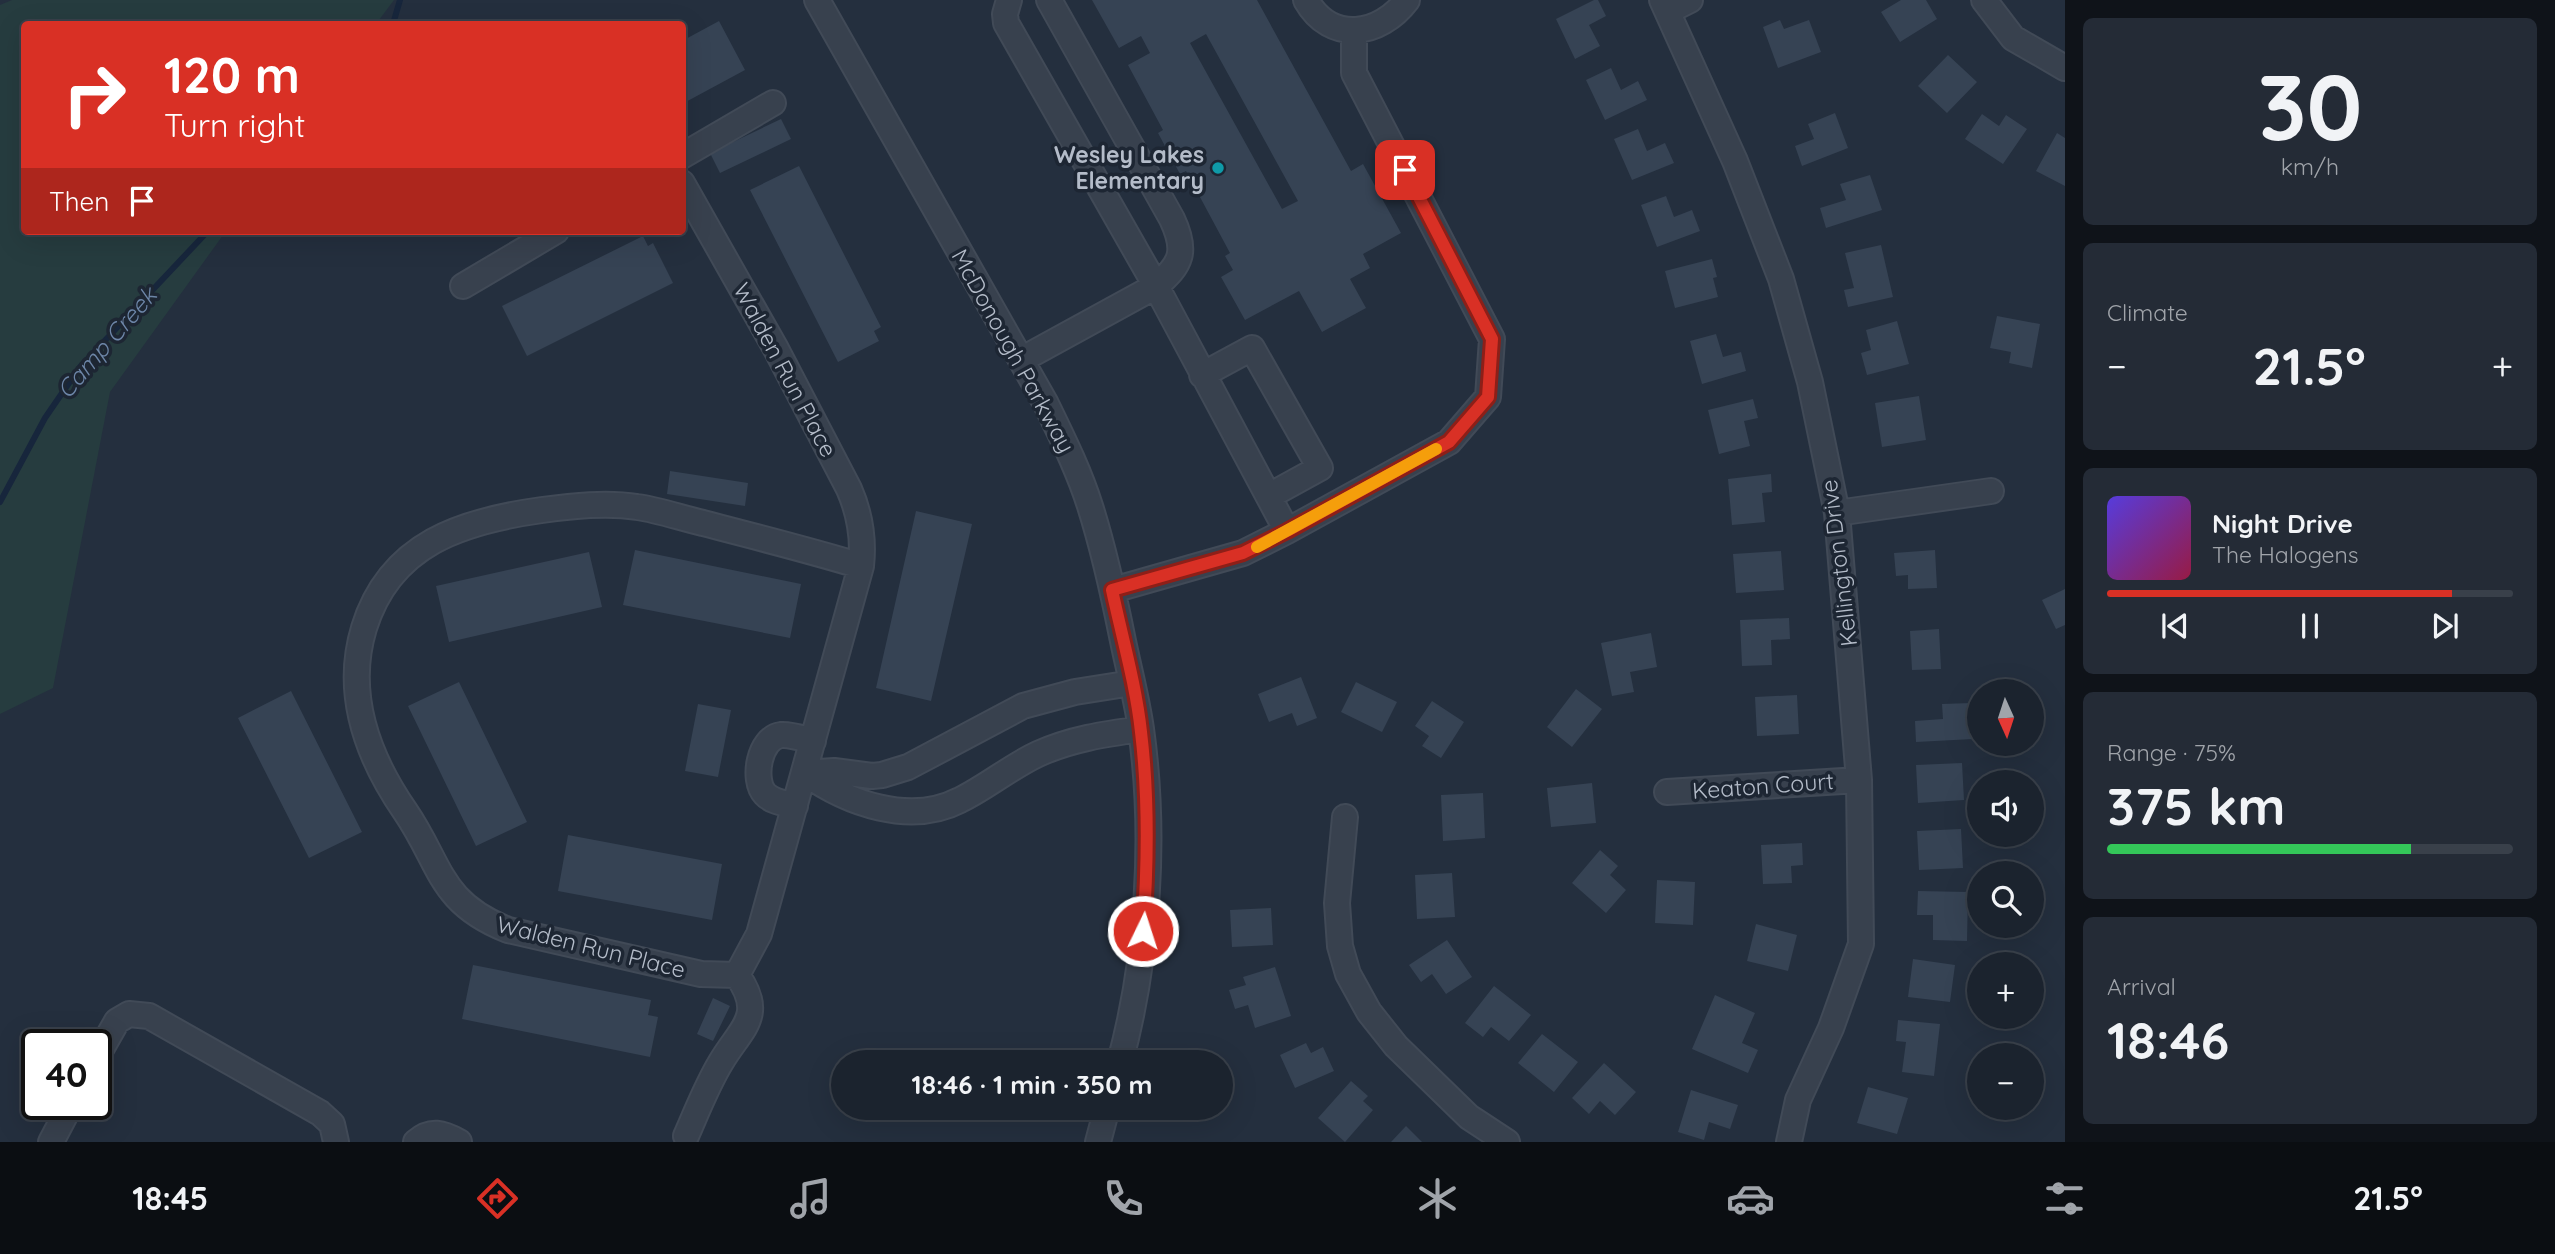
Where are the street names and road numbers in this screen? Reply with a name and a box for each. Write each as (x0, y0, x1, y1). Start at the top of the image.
street label: McDonough Parkway (945, 244, 1081, 458)
street label: Walden Run Place (727, 278, 844, 462)
street label: Kellington Drive (1814, 478, 1863, 648)
street label: Keaton Court (1691, 766, 1835, 805)
street label: Walden Run Place (494, 909, 688, 984)

